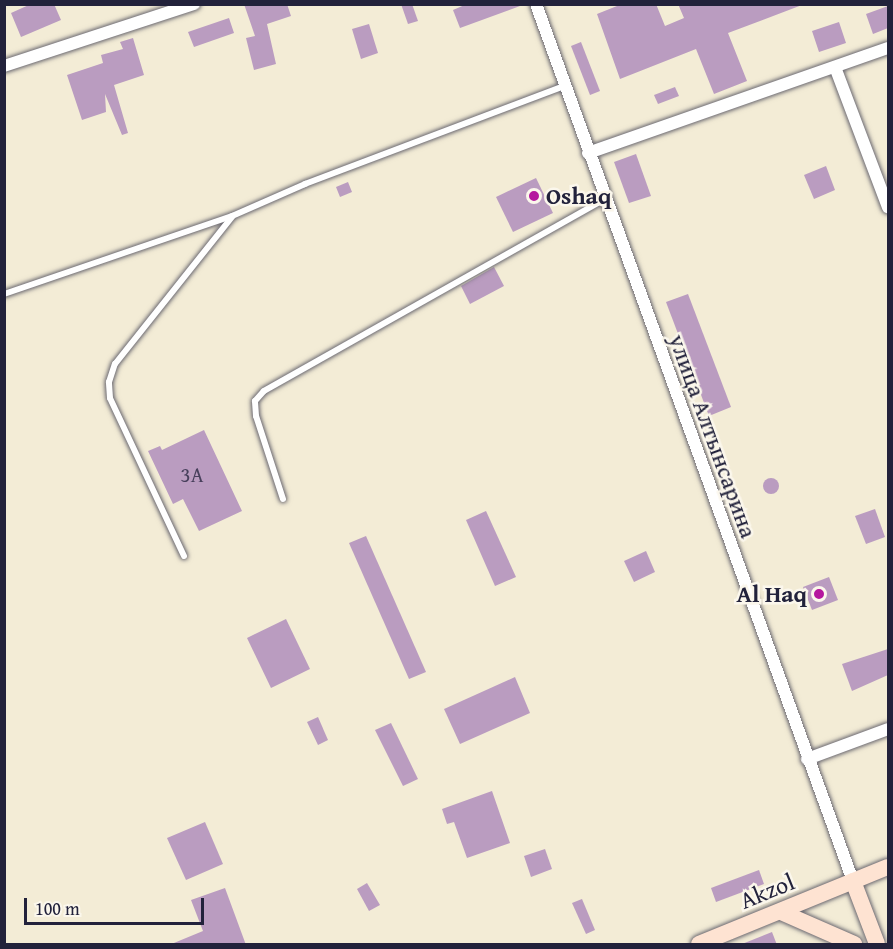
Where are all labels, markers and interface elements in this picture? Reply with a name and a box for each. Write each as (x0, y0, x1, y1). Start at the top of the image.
place label: Oshaq (546, 182, 611, 210)
marker: Oshaq (527, 189, 541, 203)
street label: улица Алтынсарина (663, 330, 763, 542)
house number: 3А (181, 462, 203, 488)
place label: Al Haq (737, 580, 807, 608)
marker: Al Haq (812, 587, 826, 601)
street label: Akzol (736, 867, 798, 915)
scale bar (27, 886, 207, 924)
text: 100 m (35, 895, 80, 922)

